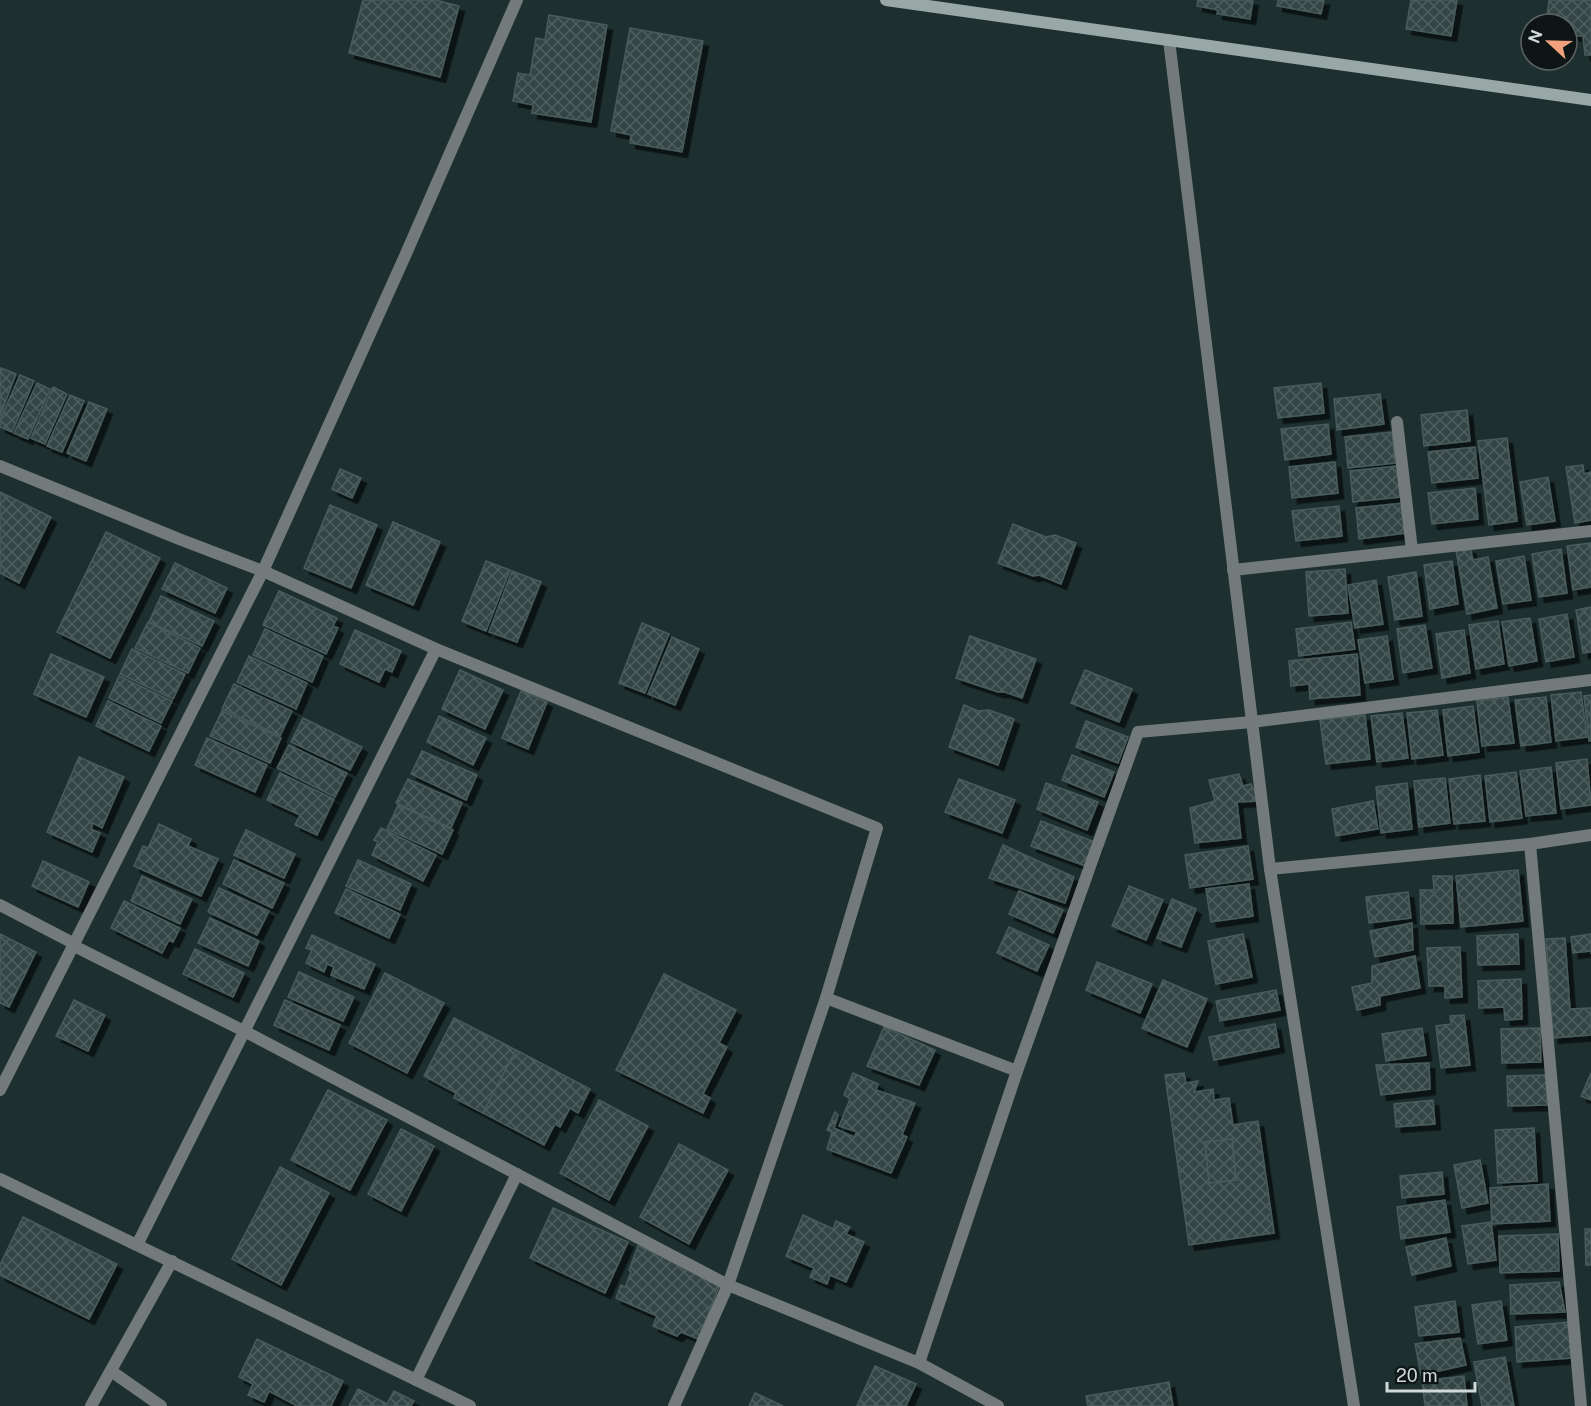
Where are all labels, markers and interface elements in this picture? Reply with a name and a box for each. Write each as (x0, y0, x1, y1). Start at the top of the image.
north arrow (1519, 12, 1579, 72)
text: N (1524, 27, 1547, 46)
scale bar (1387, 1355, 1476, 1393)
text: 20 m (1396, 1365, 1438, 1386)

